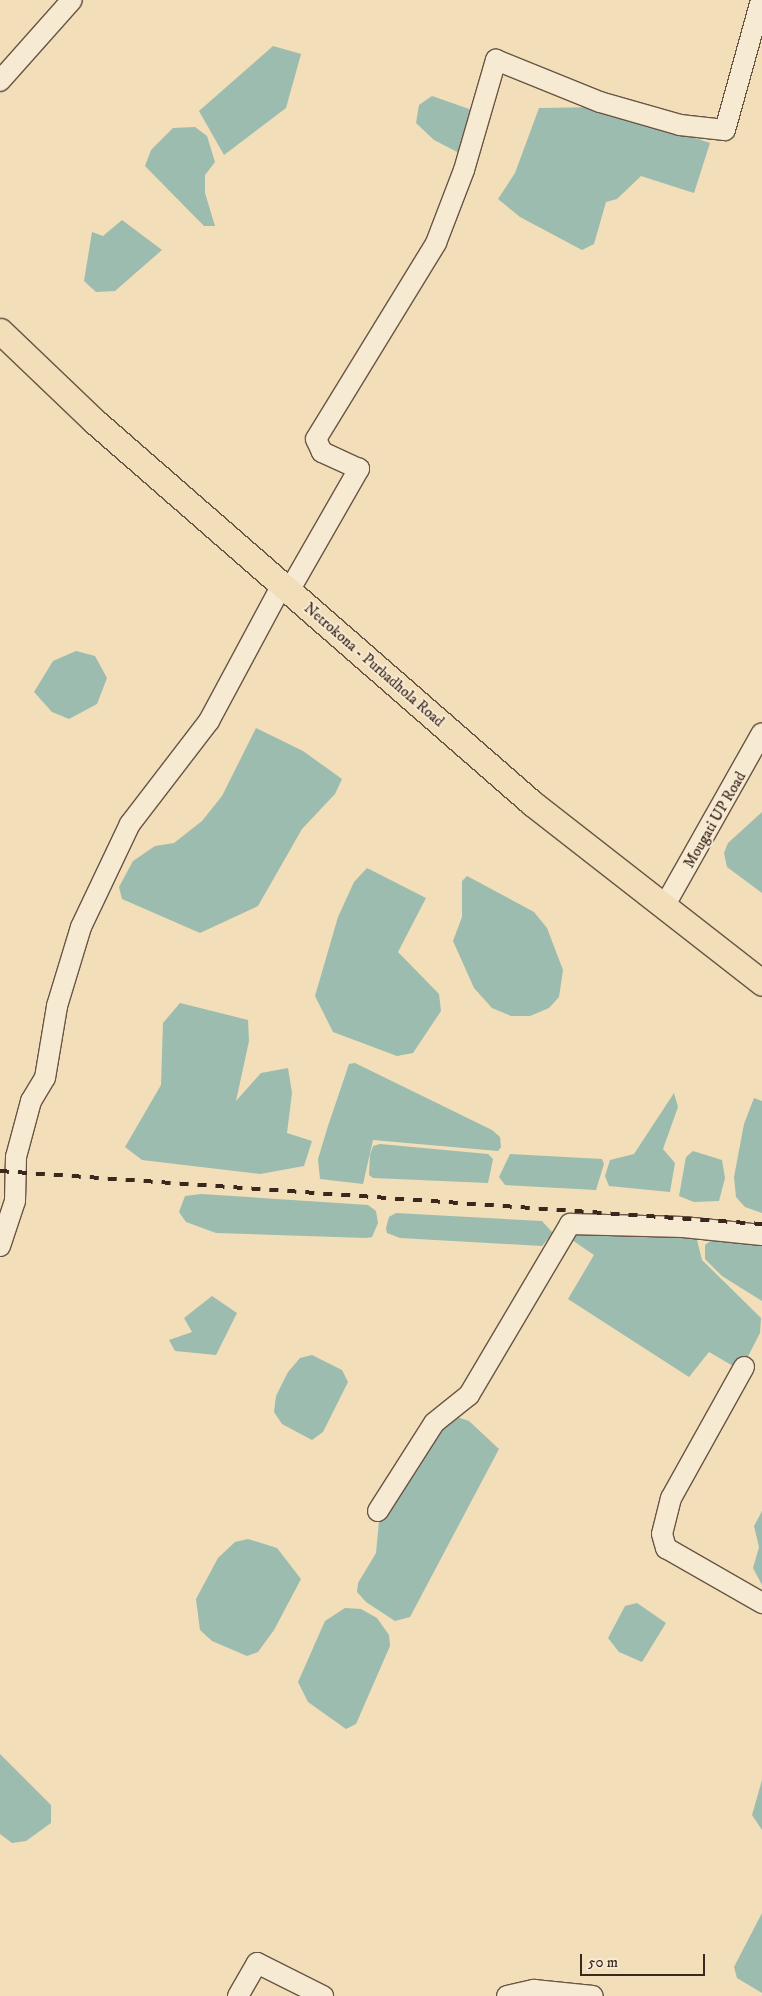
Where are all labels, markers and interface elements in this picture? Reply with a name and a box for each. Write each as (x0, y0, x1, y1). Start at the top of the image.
street label: Netrokona - Purbadhola Road (300, 599, 448, 731)
street label: Mougati UP Road (680, 769, 750, 871)
scale bar (582, 1944, 707, 1976)
text: 50 m (588, 1953, 618, 1972)

